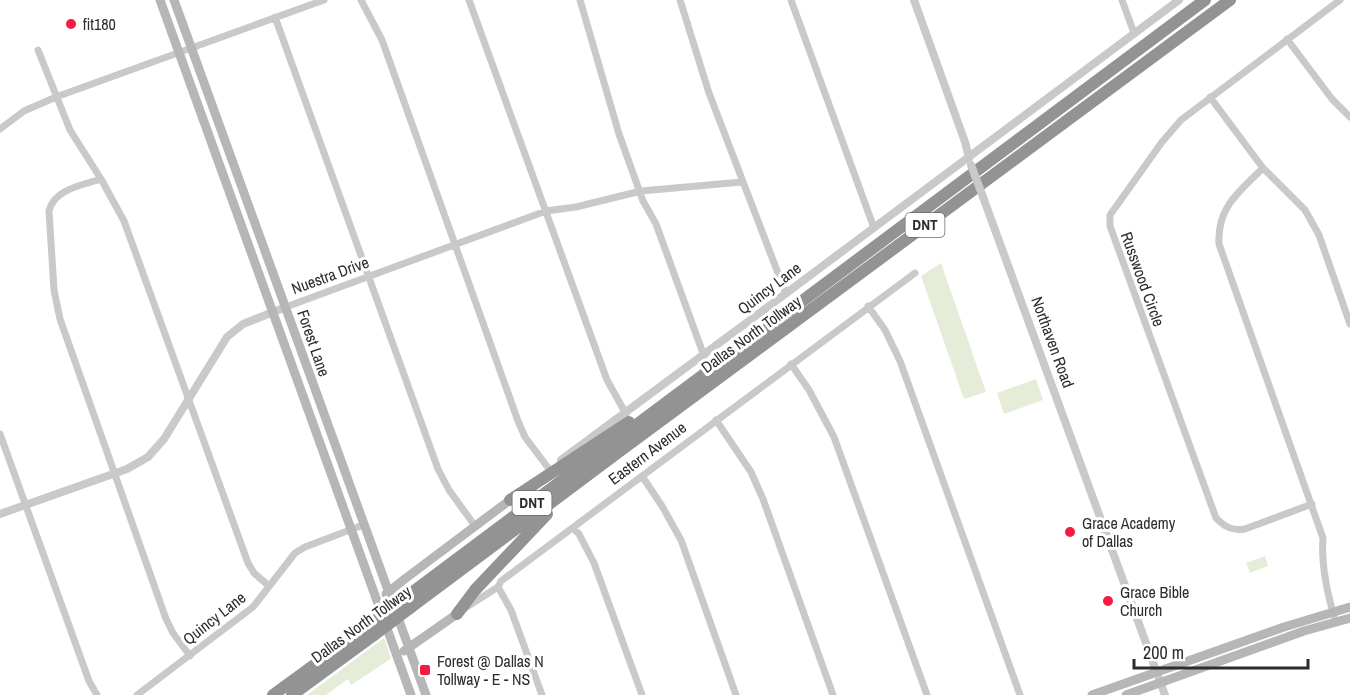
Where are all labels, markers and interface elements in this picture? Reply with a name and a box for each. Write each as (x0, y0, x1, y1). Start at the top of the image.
place label: fit180 (83, 13, 116, 35)
marker: fit180 (64, 17, 78, 31)
road number: DNT (906, 213, 944, 237)
street label: Russwood Circle (1116, 229, 1170, 329)
street label: Nuestra Drive (288, 251, 372, 299)
street label: Quincy Lane (733, 257, 805, 319)
street label: Dallas North Tollway (697, 290, 806, 378)
street label: Northaven Road (1026, 293, 1080, 391)
street label: Forest Lane (292, 307, 336, 379)
street label: Eastern Avenue (603, 416, 691, 490)
road number: DNT (512, 491, 552, 515)
place label: Grace Academy of Dallas (1082, 512, 1176, 552)
marker: Grace Academy of Dallas (1063, 525, 1077, 539)
street label: Dallas North Tollway (307, 580, 416, 668)
place label: Grace Bible Church (1120, 581, 1189, 621)
street label: Quincy Lane (178, 586, 250, 650)
marker: Grace Bible Church (1101, 594, 1115, 608)
scale bar (1134, 632, 1308, 670)
text: 200 m (1143, 640, 1184, 665)
place label: Forest @ Dallas N Tollway - E - NS (437, 650, 544, 690)
marker: Forest @ Dallas N Tollway - E - NS (418, 663, 432, 677)

